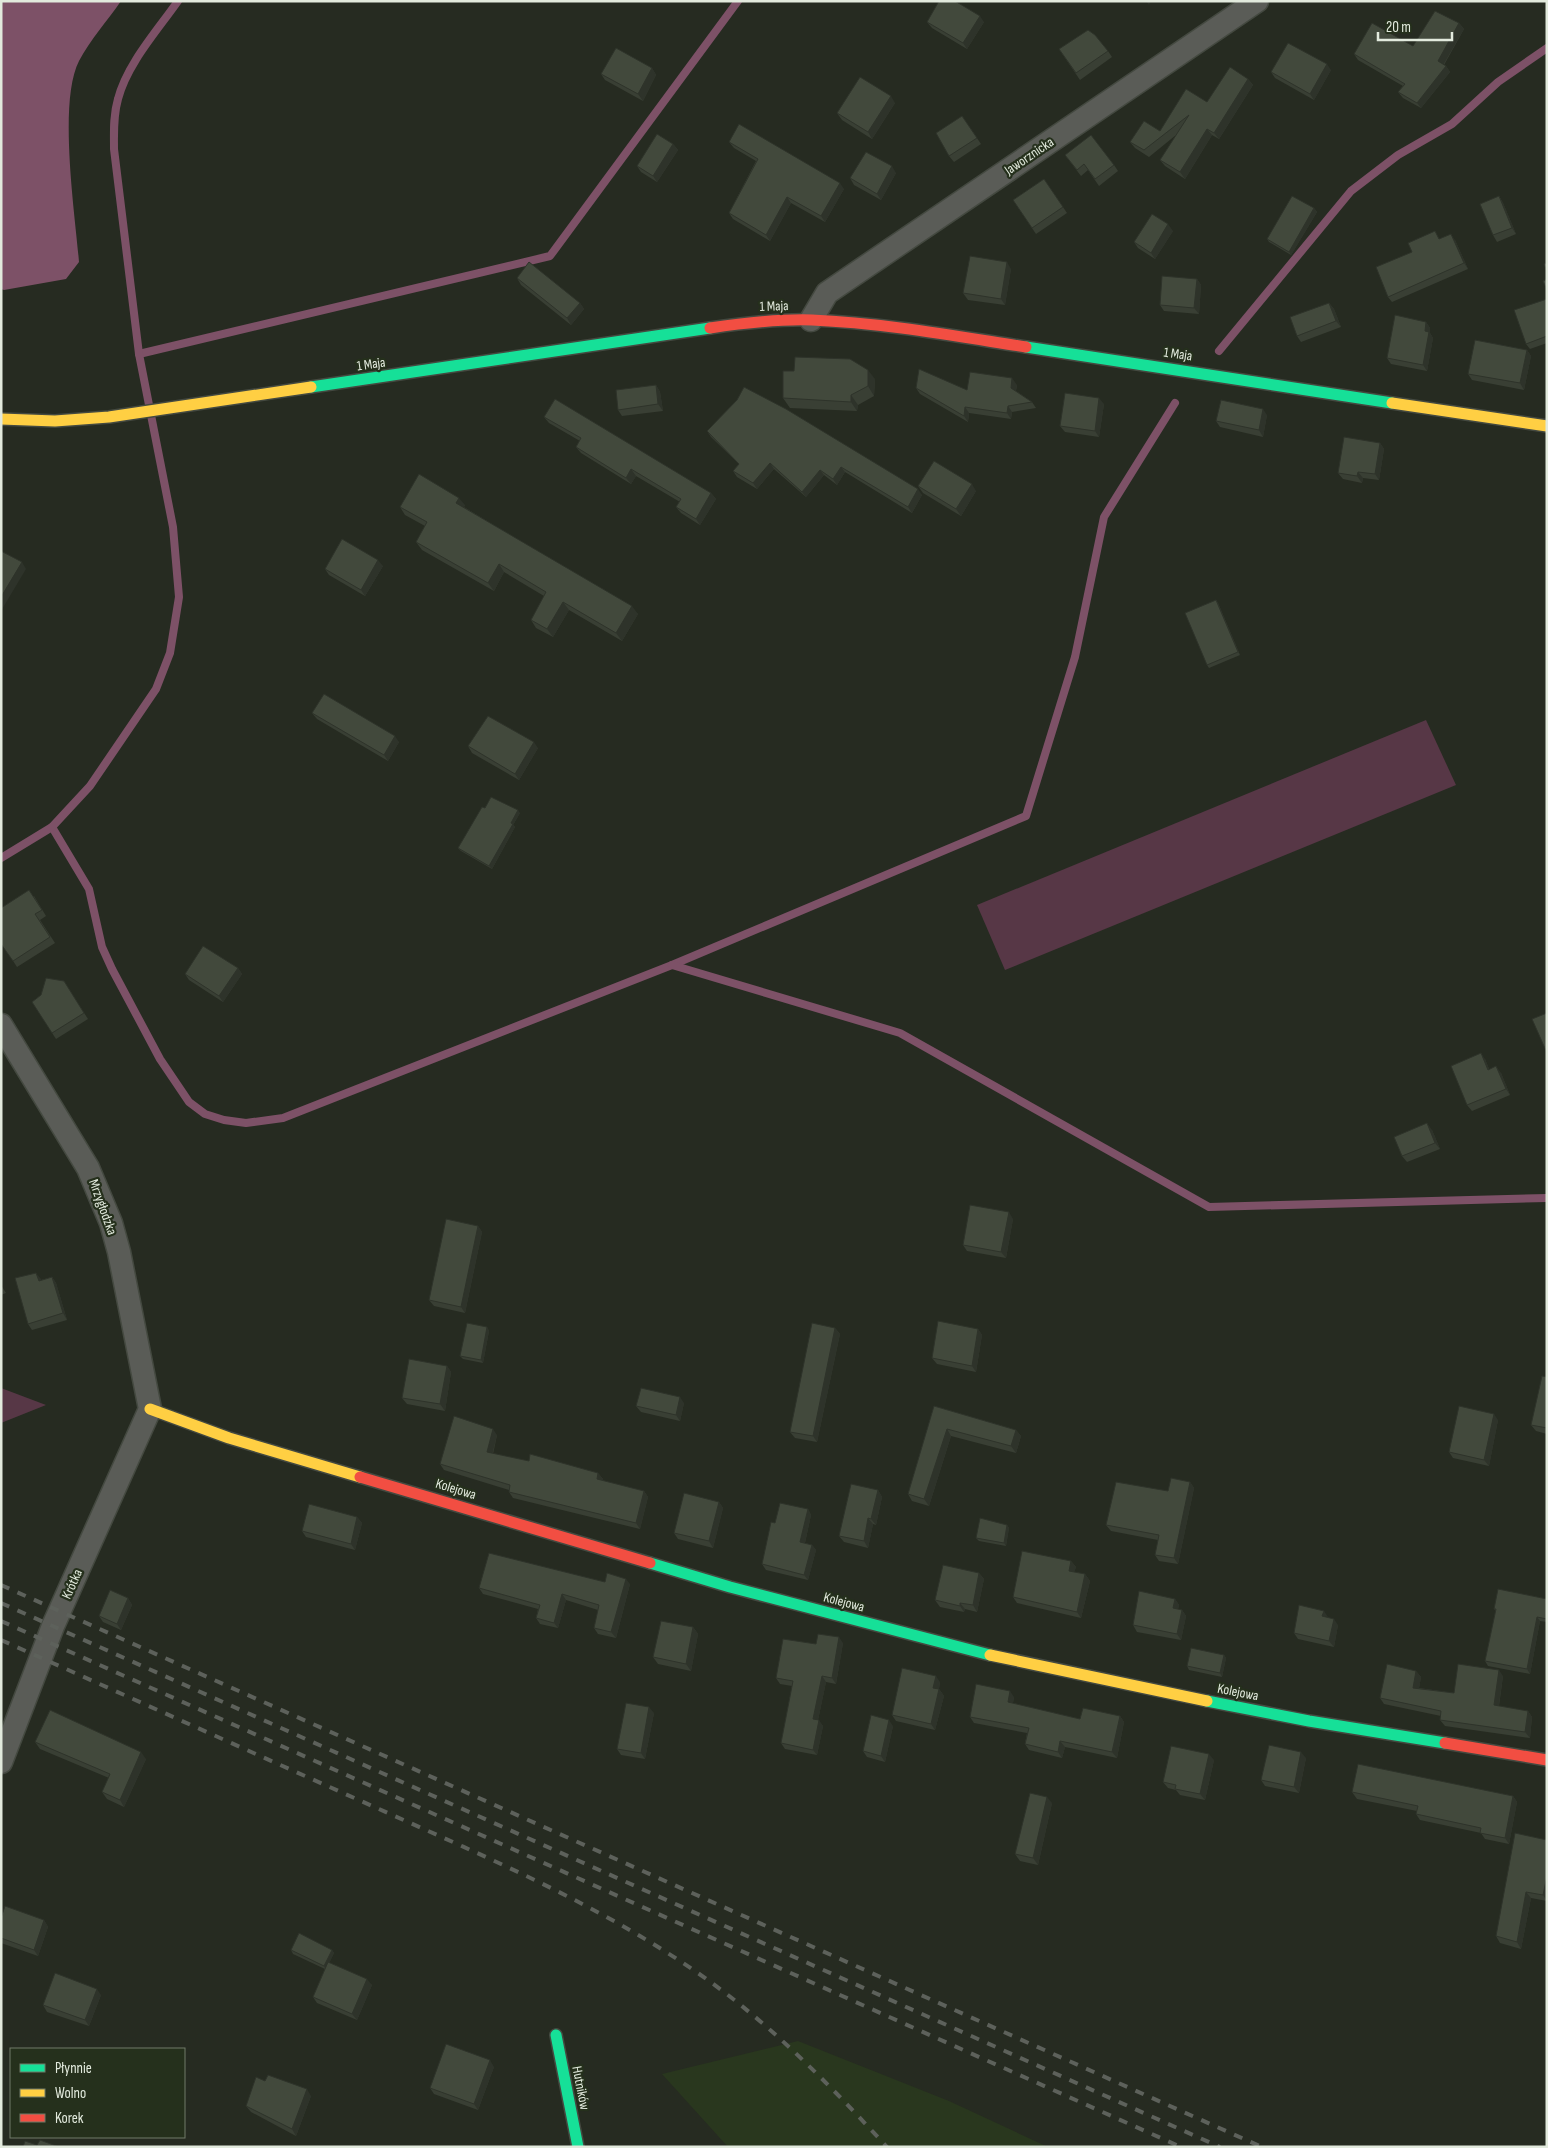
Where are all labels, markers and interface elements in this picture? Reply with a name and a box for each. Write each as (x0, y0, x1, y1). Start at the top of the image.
scale bar (1378, 10, 1452, 42)
text: 20 m (1386, 18, 1411, 37)
street label: Jaworznicka (1000, 133, 1057, 179)
street label: 1 Maja (759, 297, 789, 315)
street label: 1 Maja (1163, 344, 1193, 364)
street label: 1 Maja (356, 354, 386, 374)
street label: Mrzygłodzka (85, 1177, 121, 1237)
street label: Kolejowa (434, 1475, 478, 1503)
street label: Krótka (58, 1566, 86, 1602)
street label: Kolejowa (822, 1588, 866, 1616)
street label: Kolejowa (1216, 1680, 1260, 1704)
legend (10, 2048, 185, 2138)
text: Płynnie (55, 2059, 92, 2078)
street label: Hutników (568, 2065, 594, 2112)
text: Wolno (55, 2084, 86, 2103)
text: Korek (55, 2109, 84, 2128)

